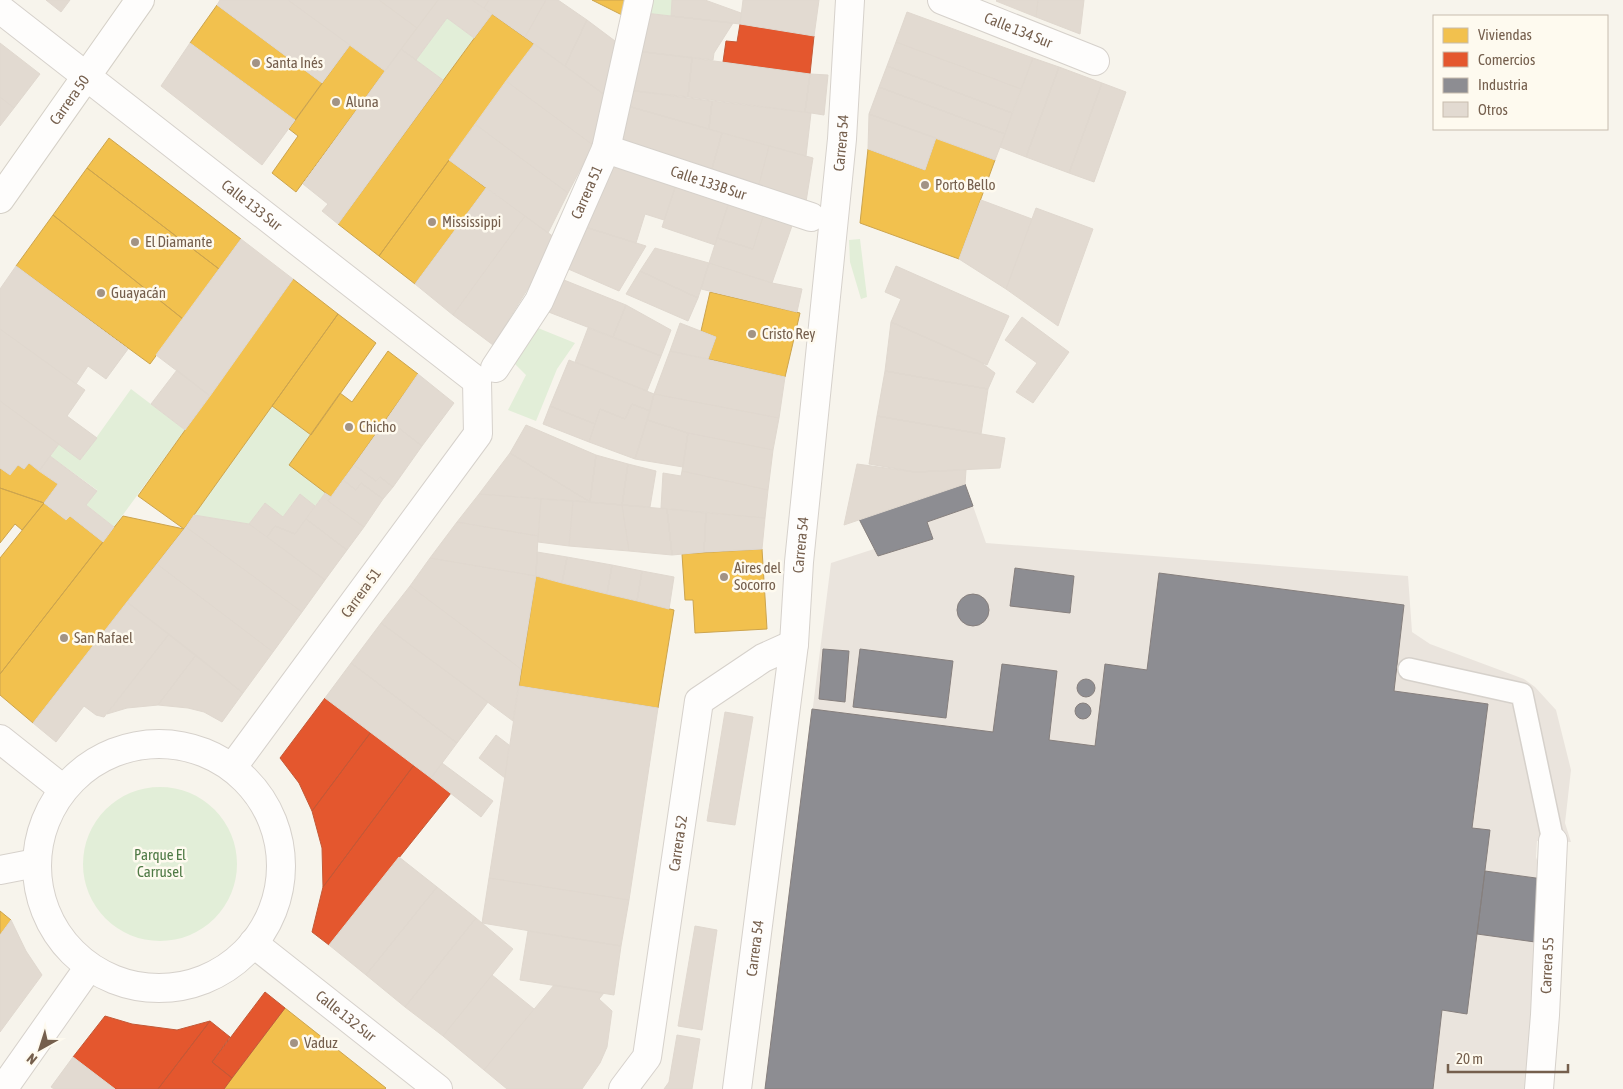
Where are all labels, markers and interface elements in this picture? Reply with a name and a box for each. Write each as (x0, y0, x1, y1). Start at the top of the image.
street label: Calle 134 Sur (982, 9, 1055, 51)
legend (1433, 15, 1608, 130)
text: Viviendas (1478, 26, 1532, 43)
text: Comercios (1478, 51, 1535, 68)
place label: Santa Inés (266, 54, 323, 71)
marker: Santa Inés (250, 57, 262, 69)
street label: Carrera 50 (46, 72, 92, 128)
text: Industria (1478, 76, 1528, 93)
place label: Aluna (346, 93, 379, 110)
marker: Aluna (330, 96, 342, 108)
text: Otros (1478, 101, 1508, 118)
street label: Carrera 54 (830, 114, 851, 172)
street label: Calle 133B Sur (669, 162, 749, 203)
street label: Carrera 51 (567, 163, 606, 221)
street label: Calle 133 Sur (218, 176, 286, 234)
place label: Porto Bello (935, 176, 996, 193)
marker: Porto Bello (919, 179, 931, 191)
place label: Mississippi (442, 213, 501, 230)
marker: Mississippi (426, 216, 438, 228)
place label: El Diamante (145, 233, 212, 250)
marker: El Diamante (129, 236, 141, 248)
place label: Guayacán (111, 284, 166, 301)
marker: Guayacán (95, 287, 107, 299)
place label: Cristo Rey (762, 325, 816, 342)
marker: Cristo Rey (746, 328, 758, 340)
place label: Chicho (359, 418, 396, 435)
marker: Chicho (343, 421, 355, 433)
street label: Carrera 54 (789, 516, 812, 574)
place label: Aires del Socorro (734, 559, 781, 593)
street label: Carrera 51 (337, 565, 384, 621)
marker: Aires del Socorro (718, 571, 730, 583)
place label: San Rafael (74, 629, 133, 646)
marker: San Rafael (58, 632, 70, 644)
street label: Carrera 52 (665, 814, 690, 873)
park label: Parque El Carrusel (134, 846, 186, 880)
street label: Carrera 54 (743, 919, 767, 977)
street label: Carrera 55 (1537, 937, 1557, 994)
street label: Calle 132 Sur (313, 987, 380, 1045)
north arrow (15, 1024, 65, 1074)
place label: Vaduz (304, 1034, 338, 1051)
marker: Vaduz (288, 1037, 300, 1049)
scale bar (1448, 1042, 1568, 1074)
text: N (24, 1050, 40, 1068)
text: 20 m (1456, 1050, 1483, 1067)

